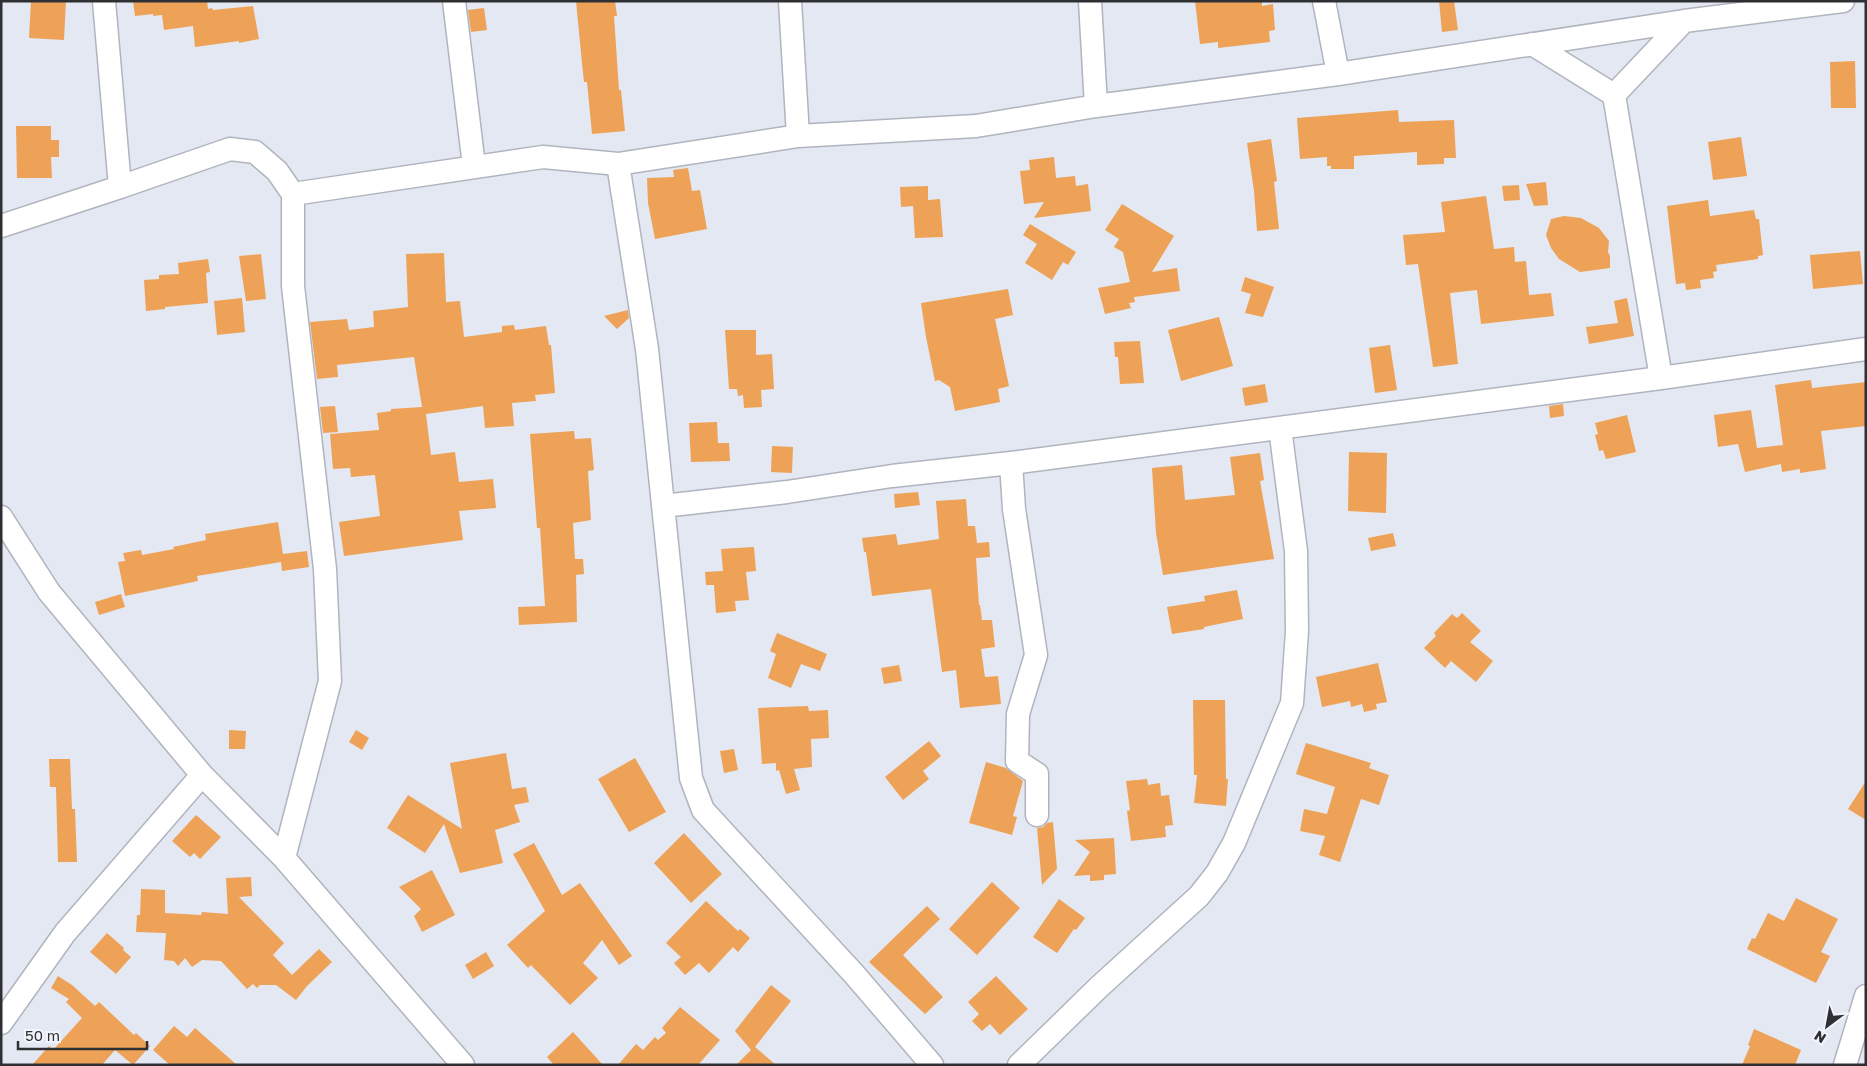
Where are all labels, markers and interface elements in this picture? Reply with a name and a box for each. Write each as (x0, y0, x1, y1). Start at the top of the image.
north arrow (1802, 1001, 1852, 1051)
scale bar (18, 1018, 146, 1050)
text: 50 m (25, 1026, 60, 1044)
text: N (1811, 1027, 1829, 1047)

